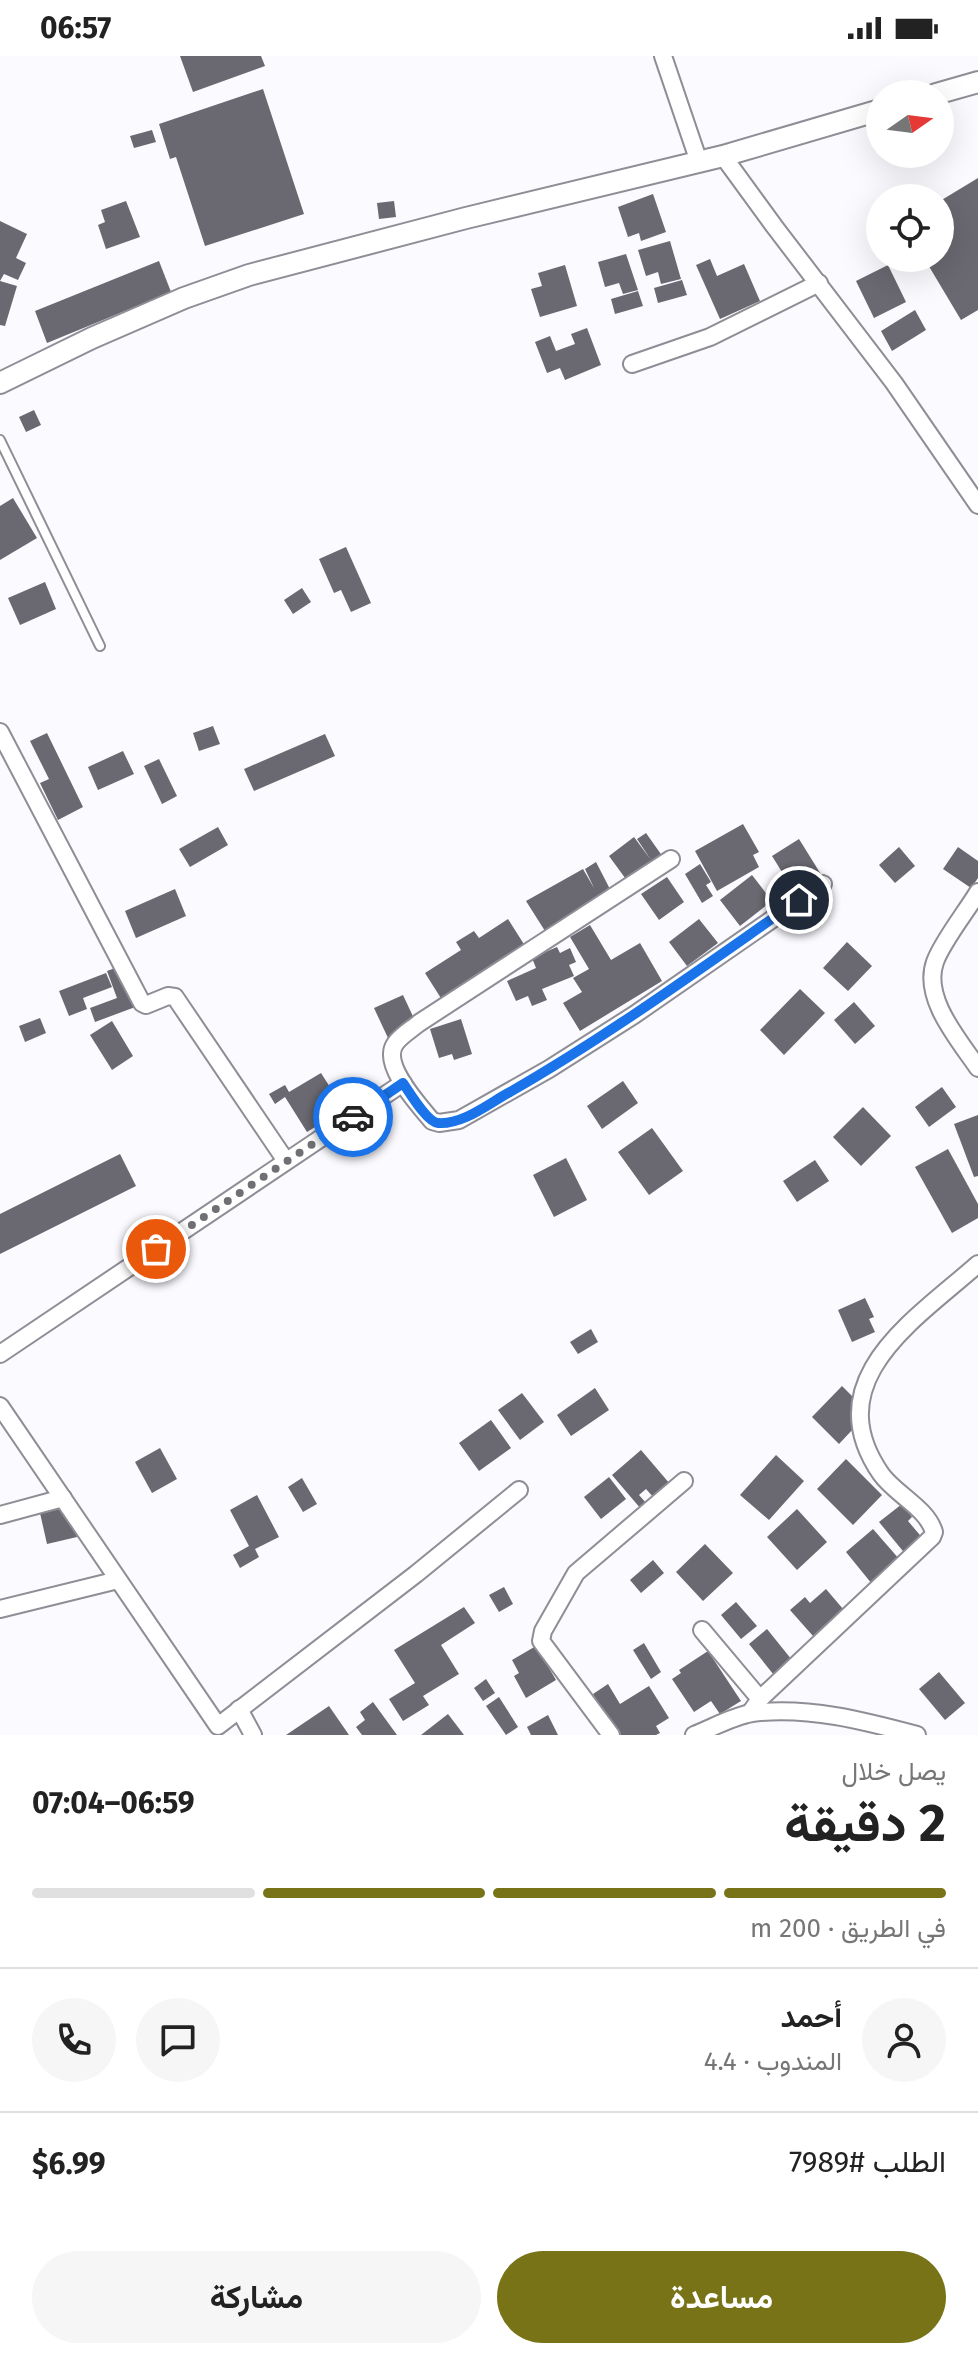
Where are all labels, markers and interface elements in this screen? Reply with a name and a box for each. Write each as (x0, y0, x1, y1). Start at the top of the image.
text: 06:57 (40, 10, 111, 46)
north arrow (866, 80, 954, 168)
map controls (866, 80, 954, 272)
button: locate (866, 184, 954, 272)
pin (765, 866, 833, 934)
icon: home (777, 878, 821, 922)
courier (313, 1077, 393, 1157)
icon: car (331, 1095, 375, 1139)
pin (122, 1215, 190, 1283)
icon: bag (134, 1227, 178, 1271)
text: يصل خلال (842, 1756, 946, 1787)
text: 06:59–07:04 (32, 1785, 195, 1821)
text: 2 دقيقة (784, 1792, 946, 1855)
text: في الطريق · 200 m (750, 1913, 946, 1944)
button: phone (32, 1998, 116, 2082)
button: chat (136, 1998, 220, 2082)
button: person (862, 1998, 946, 2082)
text: أحمد (780, 1999, 842, 2035)
text: المندوب · 4.4 (704, 2046, 842, 2077)
text: الطلب #7989 (789, 2144, 946, 2180)
text: $6.99 (32, 2146, 106, 2182)
button: مشاركة (32, 2251, 481, 2343)
button: مساعدة (497, 2251, 946, 2343)

